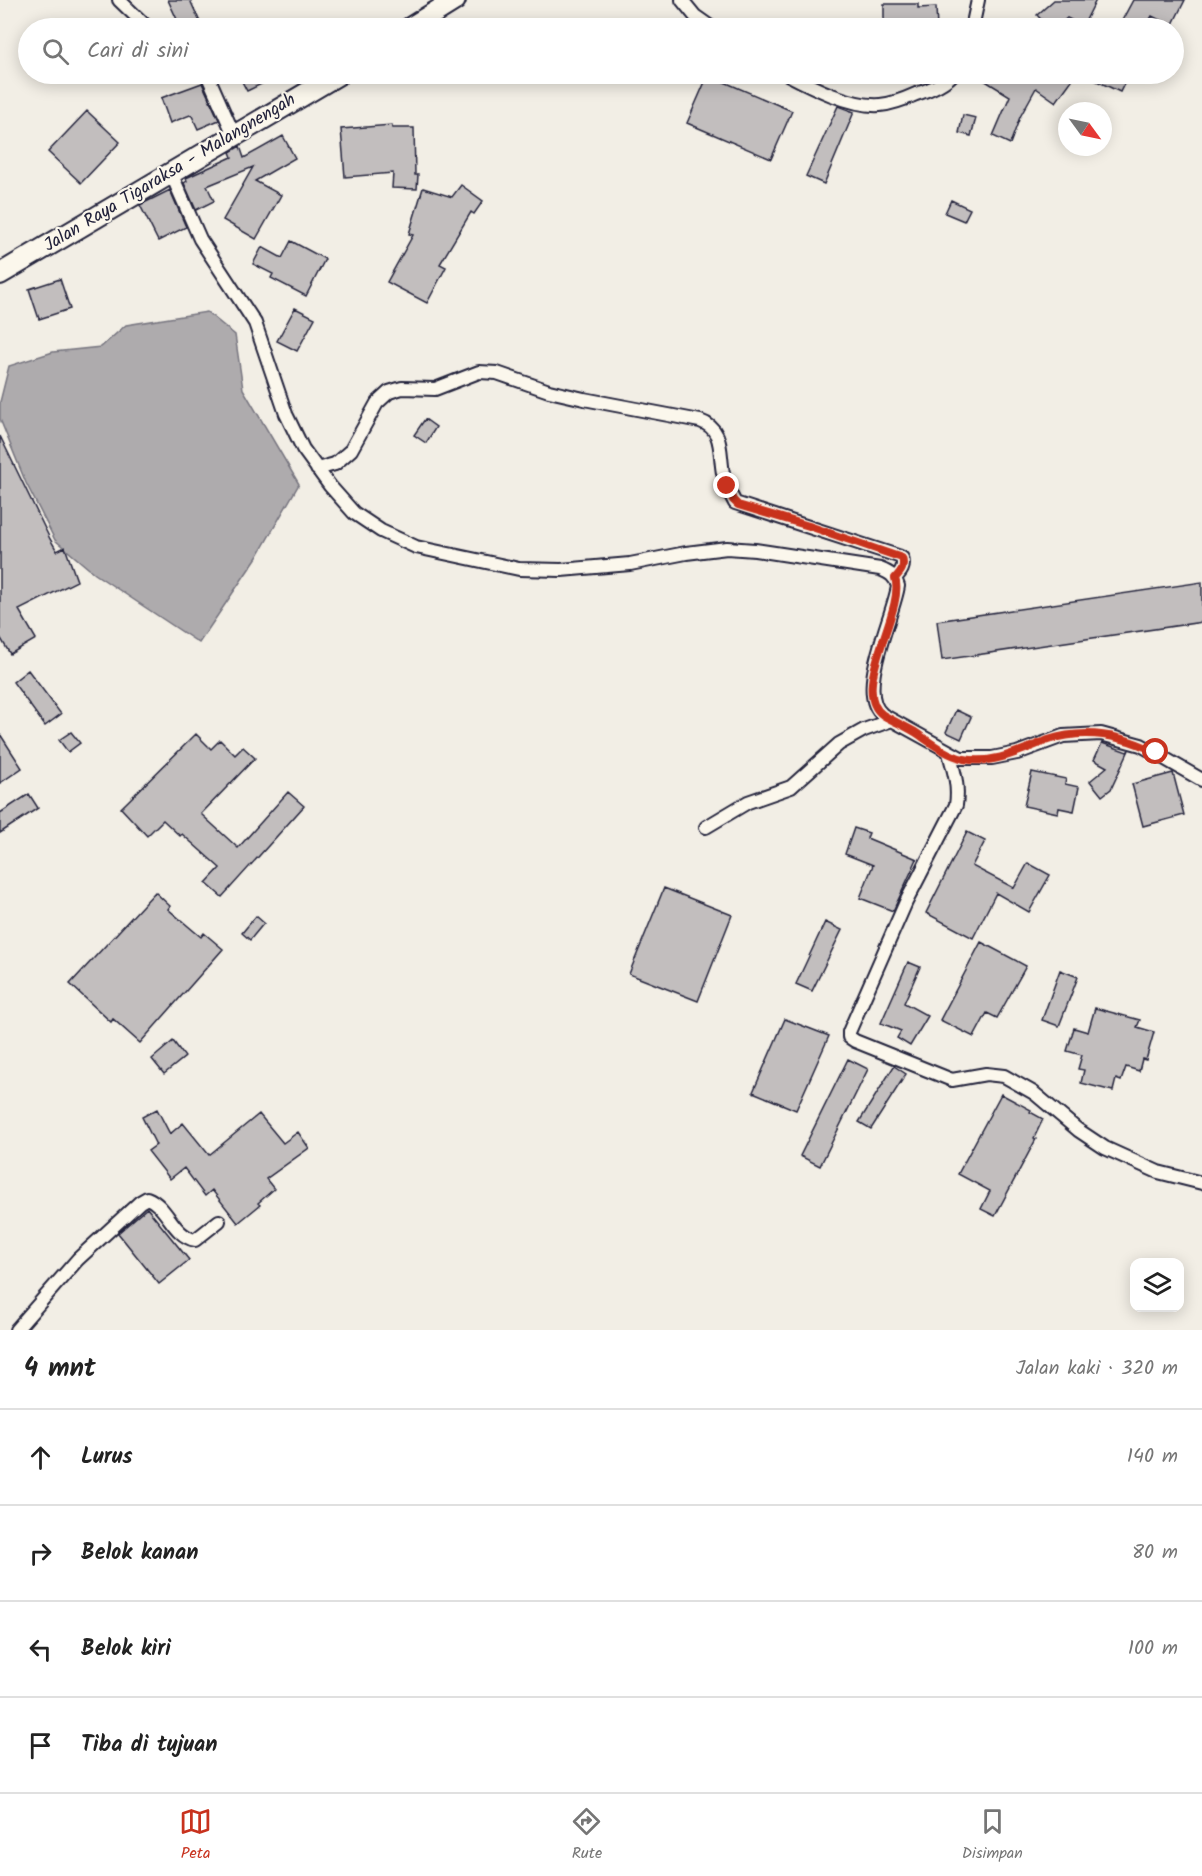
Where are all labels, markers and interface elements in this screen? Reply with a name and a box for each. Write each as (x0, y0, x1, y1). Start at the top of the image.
search box (18, 18, 1184, 84)
text: Cari di sini (87, 34, 188, 69)
icon: search (39, 35, 72, 68)
street label: Jalan Raya Tigaraksa - Malangnengah (38, 86, 302, 260)
north arrow (1058, 102, 1112, 156)
route end (713, 472, 739, 498)
route start (1142, 738, 1168, 764)
map controls (1130, 1258, 1184, 1312)
button: layers (1130, 1258, 1184, 1312)
text: 4 mnt (24, 1348, 96, 1390)
text: Jalan kaki · 320 m (1016, 1353, 1178, 1385)
text: Lurus (81, 1440, 133, 1475)
icon: ahead (24, 1441, 57, 1474)
text: 140 m (1127, 1441, 1178, 1473)
text: Belok kanan (81, 1536, 198, 1571)
icon: right (24, 1537, 57, 1570)
text: 80 m (1132, 1537, 1178, 1569)
text: Belok kiri (81, 1632, 171, 1667)
icon: left (24, 1633, 57, 1666)
text: 100 m (1128, 1633, 1178, 1665)
text: Tiba di tujuan (81, 1728, 217, 1763)
icon: arrive (24, 1729, 57, 1762)
tab: Peta (179, 1805, 212, 1866)
tab: Rute (570, 1805, 603, 1866)
tab: Disimpan (962, 1805, 1023, 1866)

